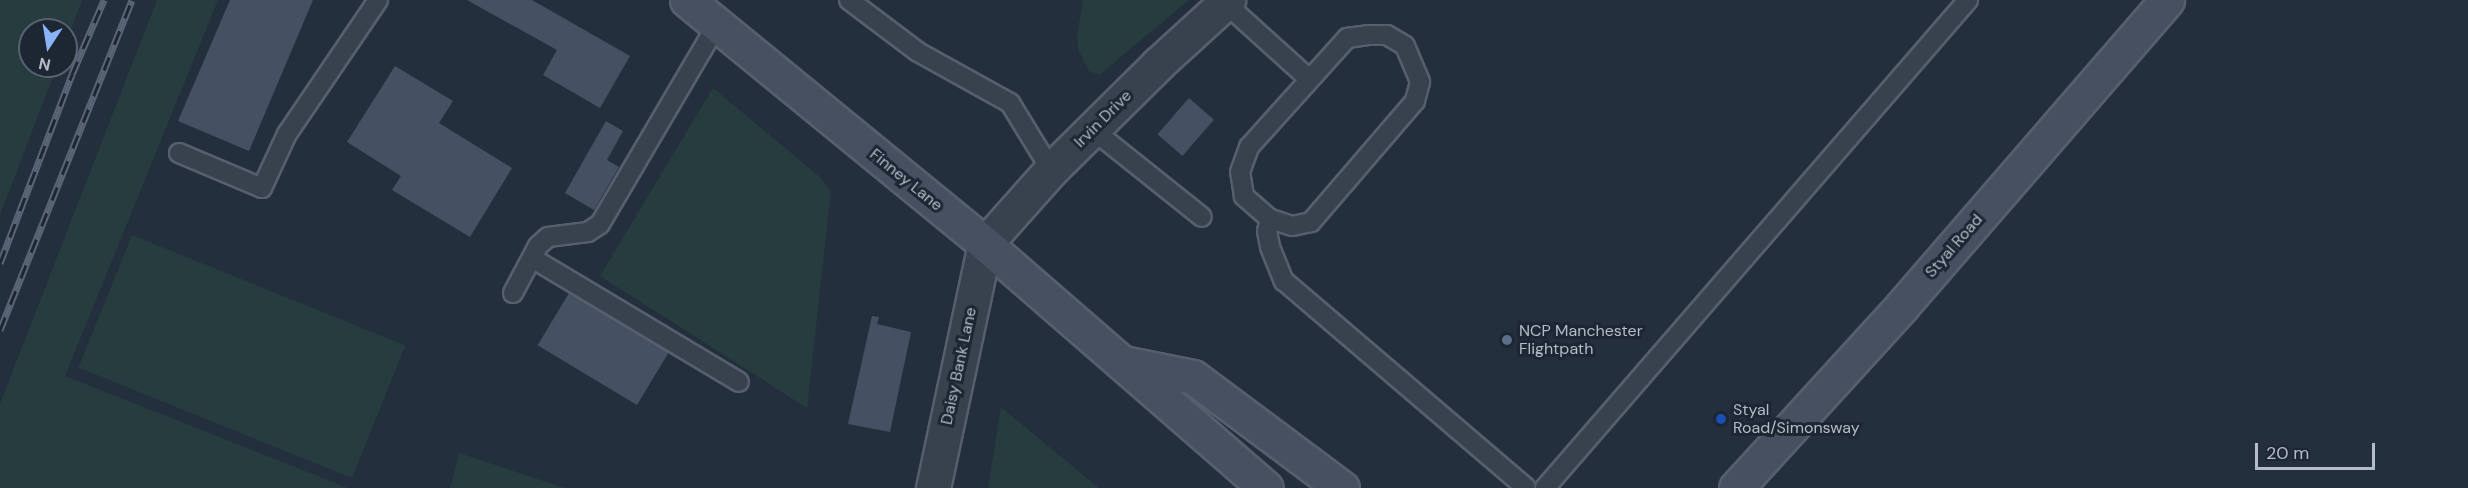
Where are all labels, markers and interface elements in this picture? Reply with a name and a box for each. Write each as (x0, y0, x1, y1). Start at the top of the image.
north arrow (18, 18, 78, 78)
text: N (37, 53, 52, 76)
street label: Irvin Drive (1070, 86, 1136, 152)
street label: Finney Lane (866, 145, 946, 215)
street label: Styal Road (1921, 210, 1987, 282)
street label: Daisy Bank Lane (937, 305, 981, 427)
place label: NCP Manchester Flightpath (1519, 321, 1643, 359)
marker: NCP Manchester Flightpath (1500, 333, 1514, 347)
place label: Styal Road/Simonsway (1733, 400, 1860, 438)
marker: Styal Road/Simonsway (1714, 412, 1728, 426)
scale bar (2258, 431, 2378, 469)
text: 20 m (2266, 441, 2309, 465)

